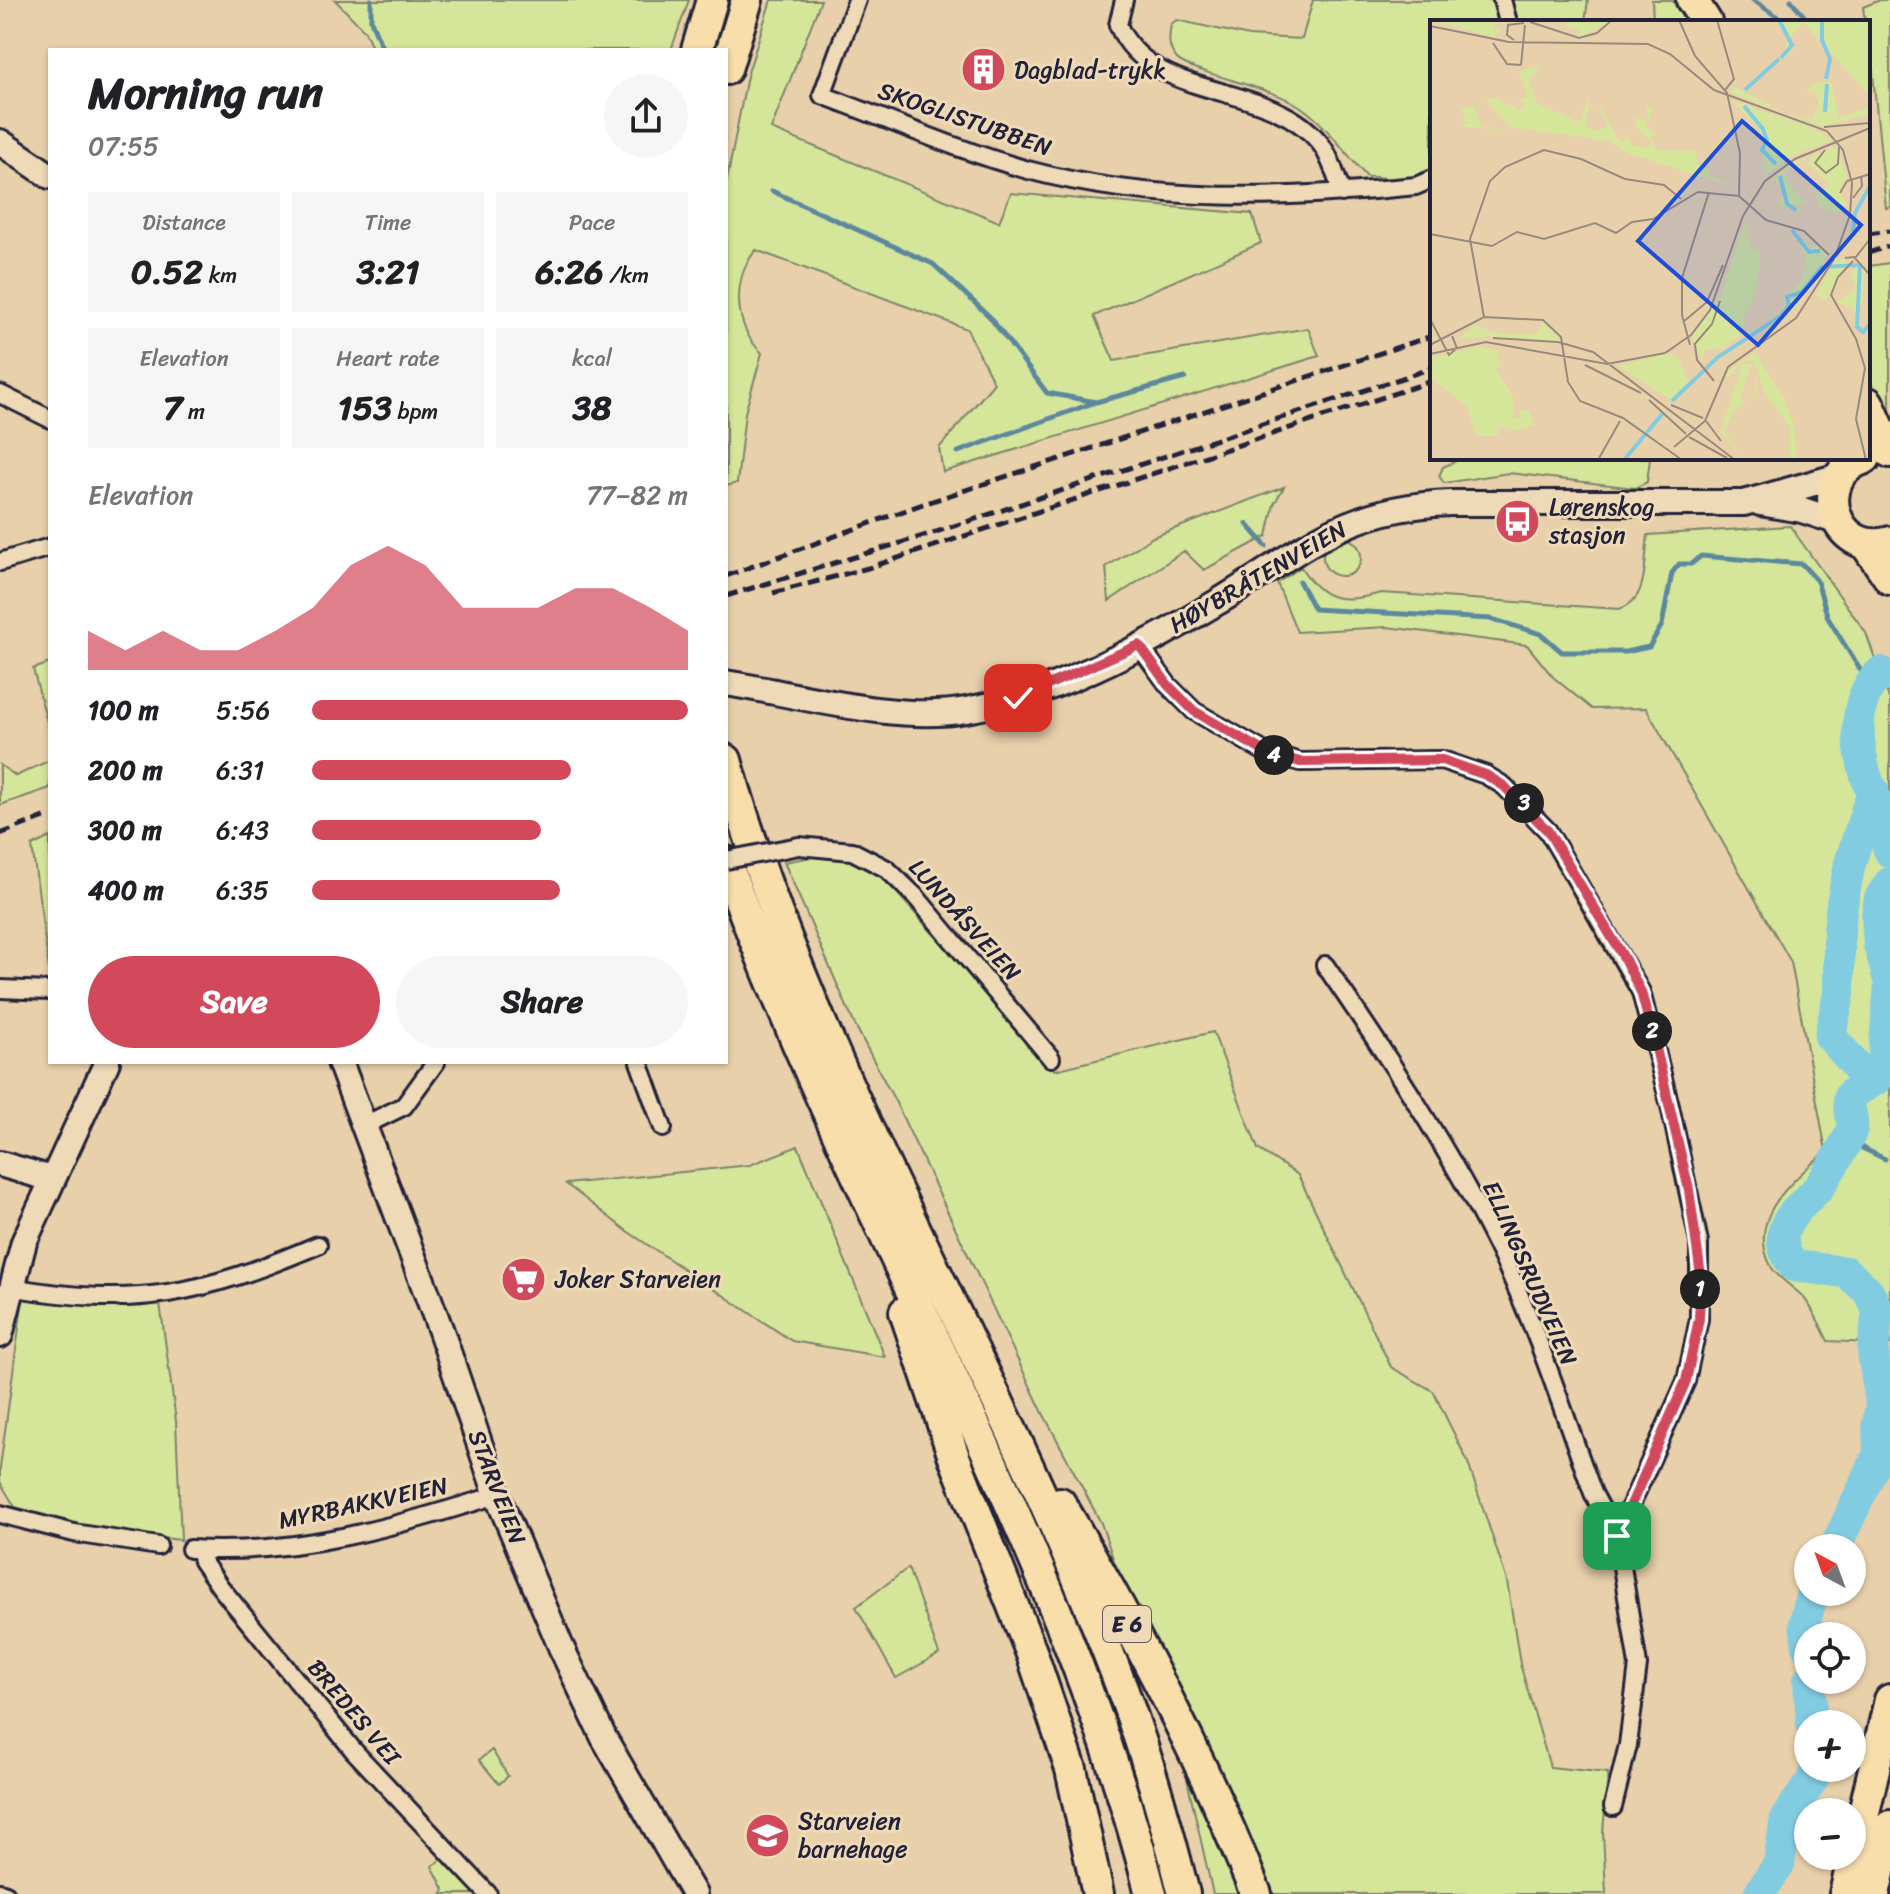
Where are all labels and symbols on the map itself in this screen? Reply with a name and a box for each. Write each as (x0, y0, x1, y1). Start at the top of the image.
inset map (1430, 20, 1870, 460)
building icon: Dagblad-trykk (959, 46, 1007, 94)
place label: Dagblad-trykk (1014, 49, 1166, 91)
street label: SKOGLISTUBBEN (872, 70, 1058, 168)
place label: Lørenskog stasjon (1548, 486, 1654, 556)
bus stop icon: Lørenskog stasjon (1494, 497, 1542, 545)
street label: HØYBRÅTENVEIEN (1161, 509, 1355, 645)
pin (984, 664, 1052, 732)
pin: 4 (1254, 735, 1294, 775)
pin: 3 (1504, 783, 1544, 823)
street label: LUNDÅSVEIEN (898, 849, 1032, 991)
pin: 2 (1632, 1011, 1672, 1051)
street label: ELLINGSRUDVEIEN (1470, 1174, 1590, 1372)
supermarket icon: Joker Starveien (500, 1255, 548, 1303)
place label: Joker Starveien (554, 1258, 721, 1300)
pin: 1 (1680, 1269, 1720, 1309)
street label: STARVEIEN (456, 1423, 538, 1551)
street label: MYRBAKKVEIEN (274, 1465, 452, 1541)
pin (1583, 1502, 1651, 1570)
north arrow (1794, 1534, 1866, 1606)
road number: E 6 (1103, 1606, 1151, 1642)
street label: BREDES VEI (296, 1649, 413, 1776)
place label: Starveien barnehage (798, 1800, 908, 1870)
school or university icon: Starveien barnehage (743, 1811, 791, 1859)

